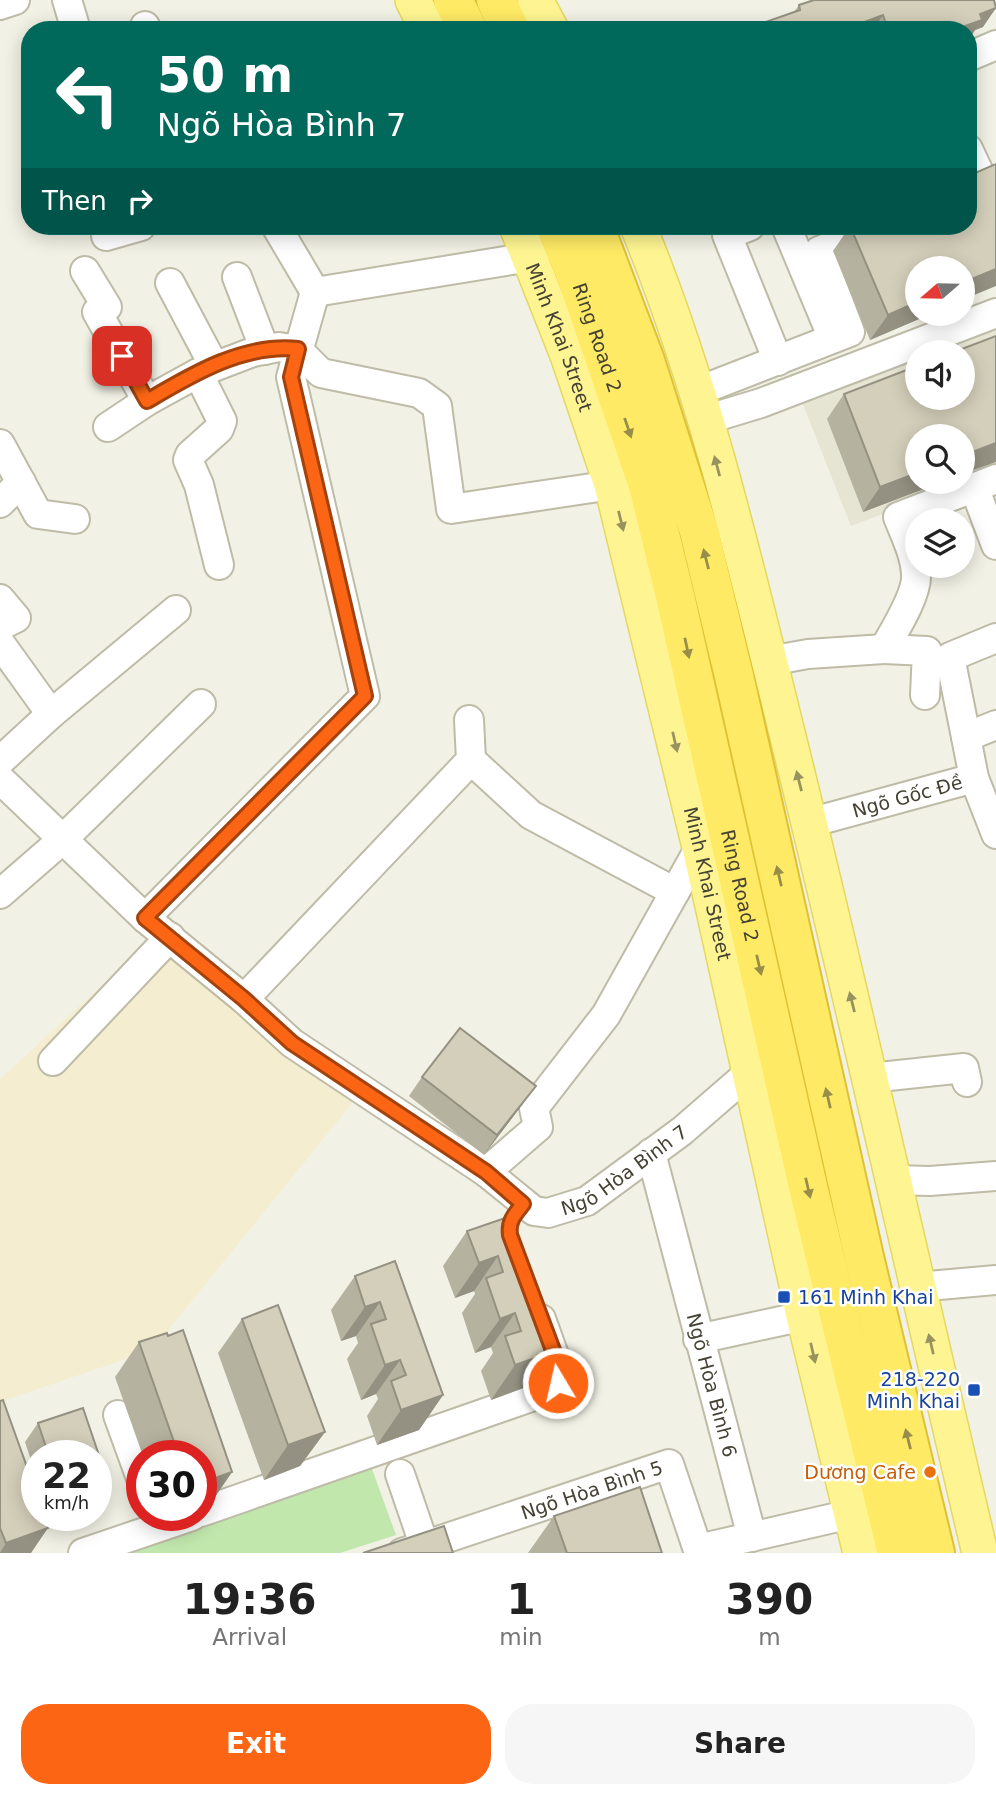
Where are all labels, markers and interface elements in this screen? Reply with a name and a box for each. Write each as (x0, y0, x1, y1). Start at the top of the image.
text: 50 m (157, 47, 293, 104)
icon: left (42, 49, 133, 140)
text: Ngõ Hòa Bình 7 (157, 106, 406, 144)
icon: right (121, 182, 159, 220)
text: Then (42, 186, 107, 216)
north arrow (905, 256, 975, 326)
map controls (905, 256, 975, 578)
street label: Minh Khai Street (522, 260, 597, 414)
street label: Ring Road 2 (568, 280, 626, 395)
pin (92, 326, 152, 386)
icon: arrive (103, 337, 141, 375)
button: sound (905, 340, 975, 410)
one-way arrow (623, 418, 634, 439)
button: search (905, 424, 975, 494)
one-way arrow (712, 455, 722, 476)
button: layers (905, 508, 975, 578)
one-way arrow (616, 510, 627, 532)
one-way arrow (700, 548, 711, 570)
one-way arrow (682, 637, 693, 659)
one-way arrow (670, 731, 681, 753)
one-way arrow (793, 770, 804, 792)
street label: Ngõ Gốc Đề (850, 771, 965, 822)
street label: Minh Khai Street (680, 805, 736, 963)
street label: Ring Road 2 (717, 827, 764, 944)
one-way arrow (773, 865, 784, 887)
one-way arrow (753, 955, 764, 977)
one-way arrow (847, 991, 858, 1013)
one-way arrow (823, 1087, 834, 1109)
street label: Ngõ Hòa Bình 7 (558, 1120, 691, 1219)
one-way arrow (803, 1177, 814, 1199)
place label: 161 Minh Khai (798, 1286, 934, 1308)
marker: 161 Minh Khai (776, 1289, 792, 1305)
street label: Ngõ Hòa Bình 6 (683, 1311, 742, 1460)
one-way arrow (925, 1332, 936, 1354)
one-way arrow (808, 1343, 819, 1365)
position arrow (521, 1346, 595, 1420)
place label: 218-220 Minh Khai (867, 1368, 960, 1412)
marker: 218-220 Minh Khai (966, 1382, 982, 1398)
one-way arrow (902, 1428, 913, 1450)
speed limit sign: 30 (126, 1440, 217, 1531)
text: 22 (42, 1456, 91, 1496)
street label: Ngõ Hòa Bình 5 (518, 1456, 665, 1524)
place label: Dương Cafe (804, 1461, 916, 1483)
marker: Dương Cafe (922, 1464, 938, 1480)
text: km/h (44, 1492, 89, 1513)
text: 19:36 (183, 1575, 317, 1624)
text: 1 (506, 1575, 536, 1624)
text: 390 (726, 1575, 813, 1624)
text: Arrival (212, 1624, 287, 1650)
text: min (499, 1624, 543, 1650)
text: m (758, 1624, 781, 1650)
button: Exit (21, 1704, 491, 1784)
button: Share (505, 1704, 975, 1784)

